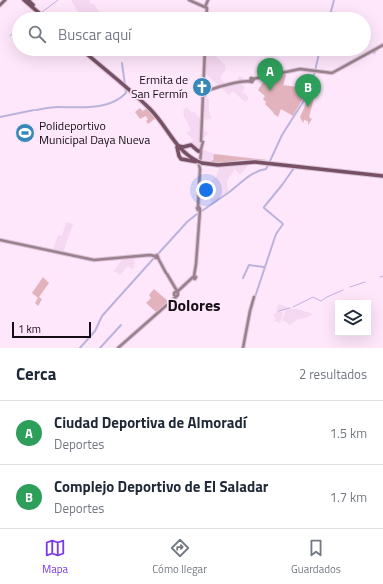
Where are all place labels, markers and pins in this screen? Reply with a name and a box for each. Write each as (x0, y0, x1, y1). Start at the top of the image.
pin: A (257, 58, 283, 91)
place label: Ermita de San Fermín (131, 70, 188, 103)
pin: B (295, 74, 321, 107)
church icon: Ermita de San Fermín (191, 76, 213, 98)
place label: Polideportivo Municipal Daya Nueva (39, 116, 150, 149)
sports icon: Polideportivo Municipal Daya Nueva (14, 122, 36, 144)

